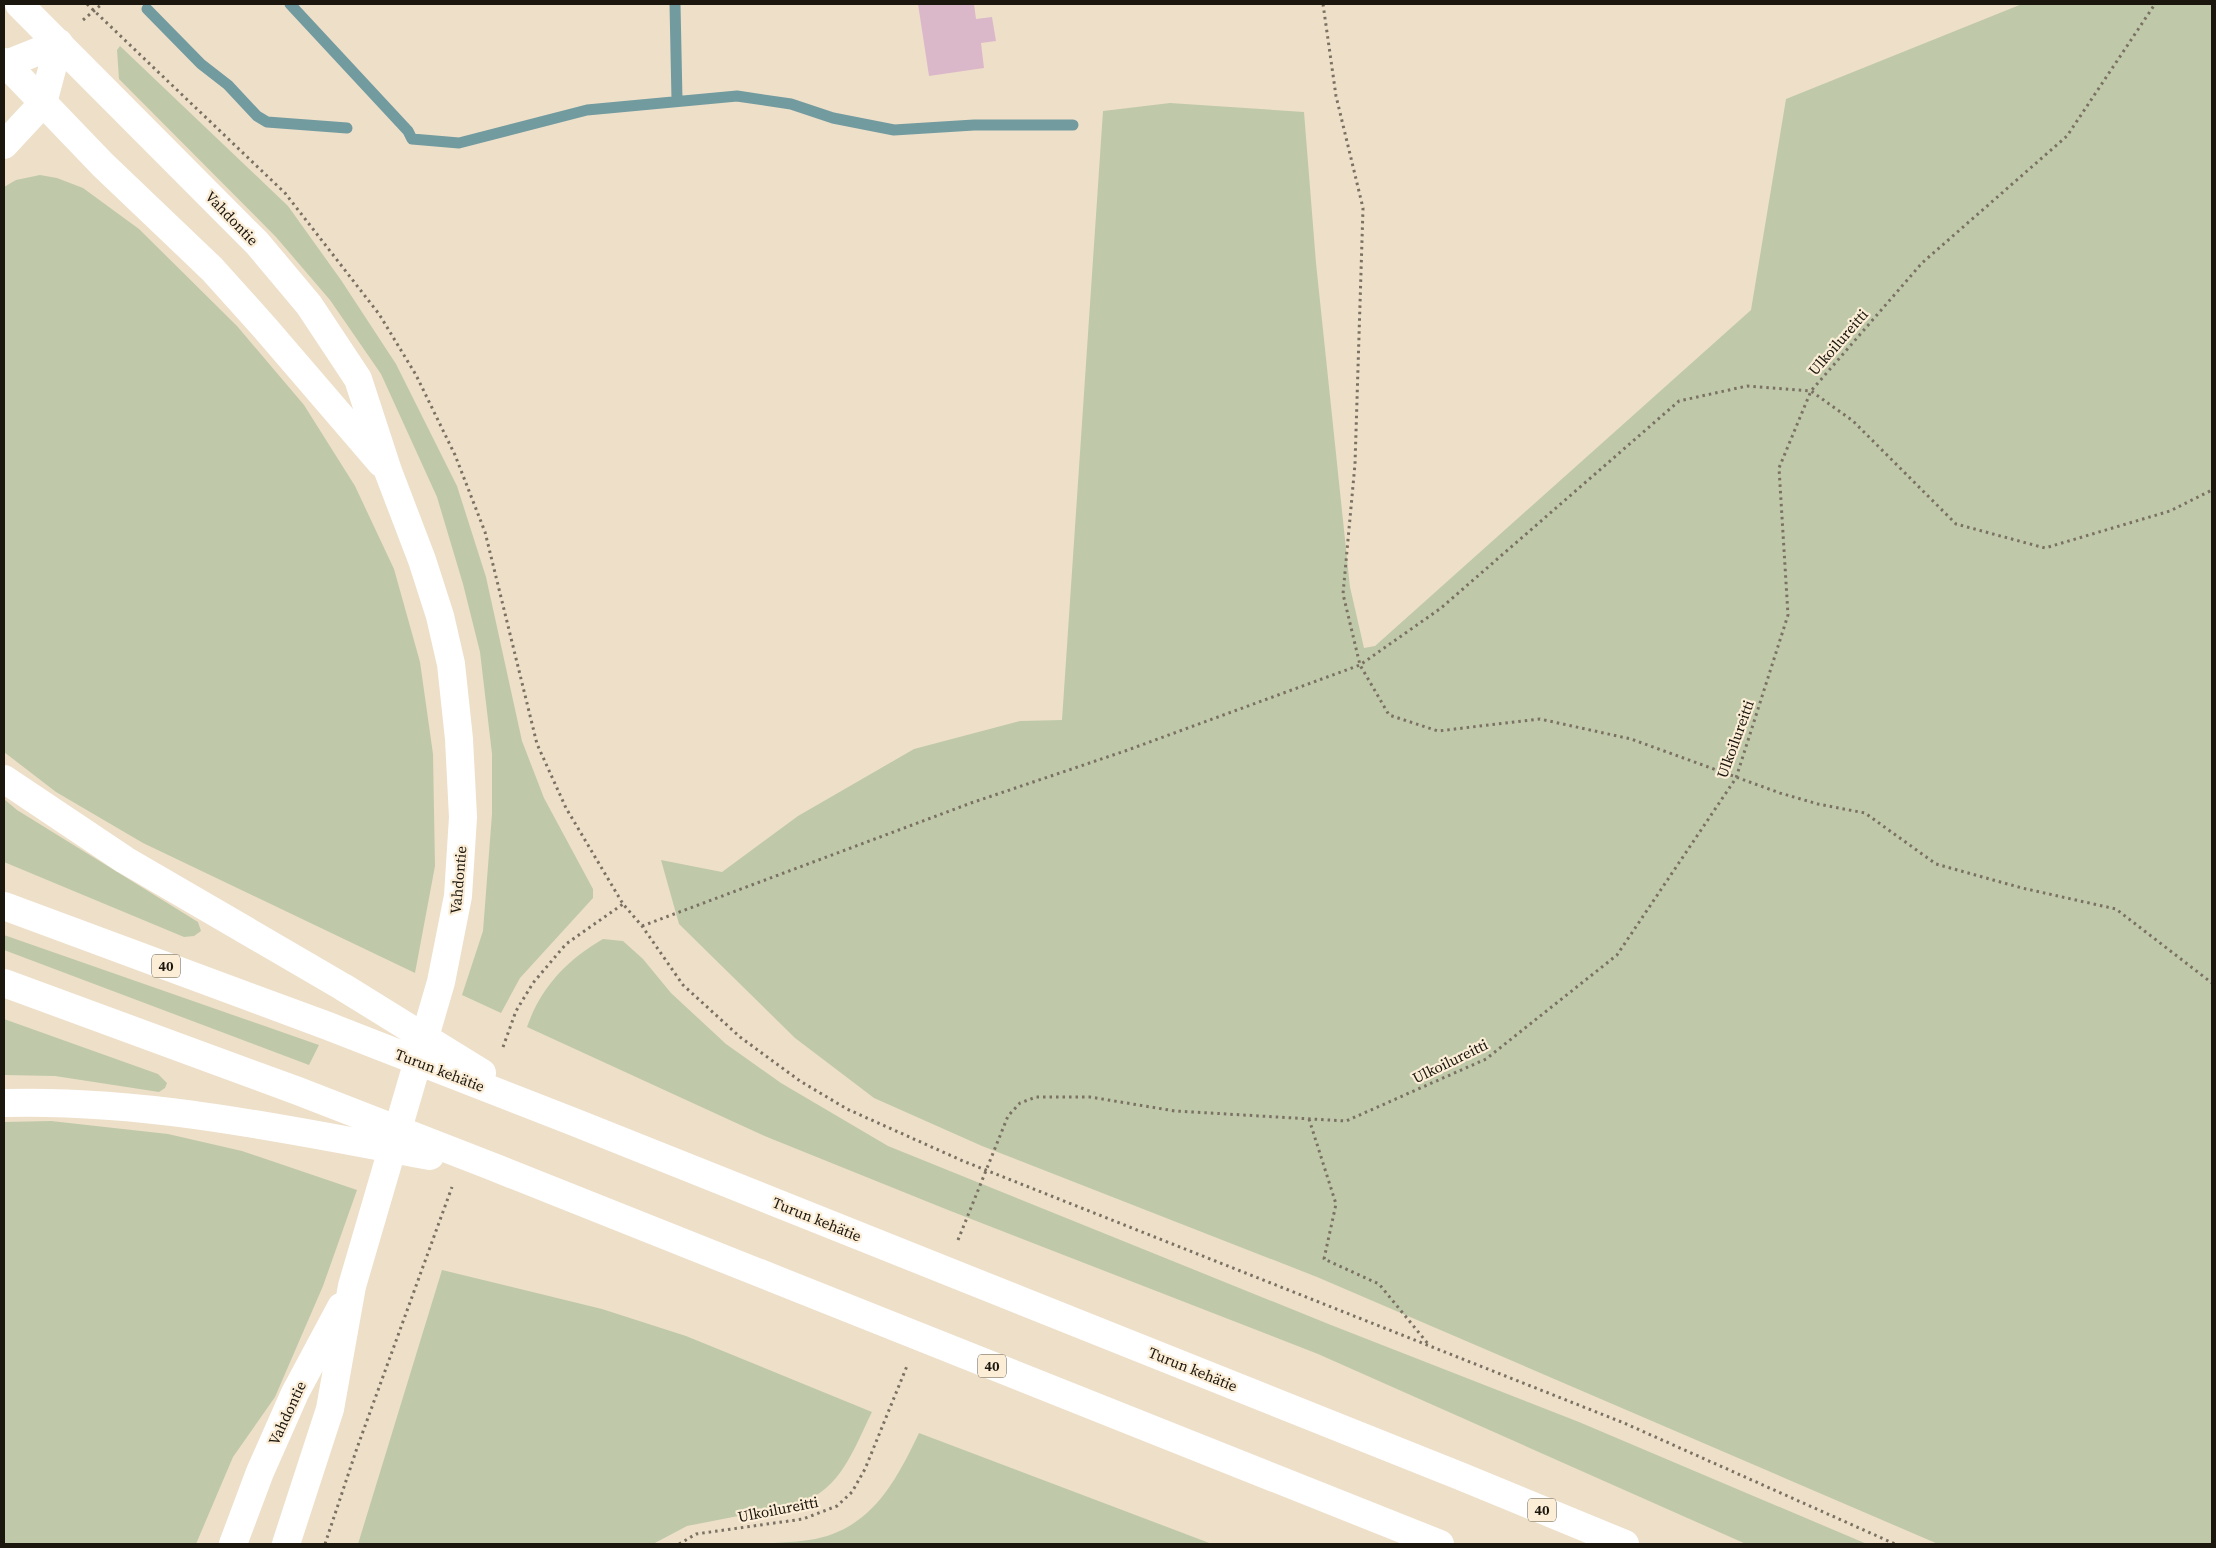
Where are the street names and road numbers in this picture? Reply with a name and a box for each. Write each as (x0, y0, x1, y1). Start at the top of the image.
street label: Vahdontie (201, 186, 264, 250)
street label: Ulkoilureitti (1803, 304, 1873, 380)
street label: Ulkoilureitti (1711, 697, 1759, 781)
street label: Vahdontie (445, 845, 471, 915)
road number: 40 (152, 954, 180, 978)
street label: Ulkoilureitti (1409, 1034, 1491, 1088)
street label: Turun kehätie (392, 1043, 488, 1097)
street label: Turun kehätie (769, 1192, 865, 1247)
street label: Turun kehätie (1145, 1342, 1241, 1397)
road number: 40 (978, 1354, 1006, 1378)
street label: Vahdontie (263, 1377, 311, 1448)
street label: Ulkoilureitti (736, 1491, 820, 1527)
road number: 40 (1528, 1498, 1556, 1522)

